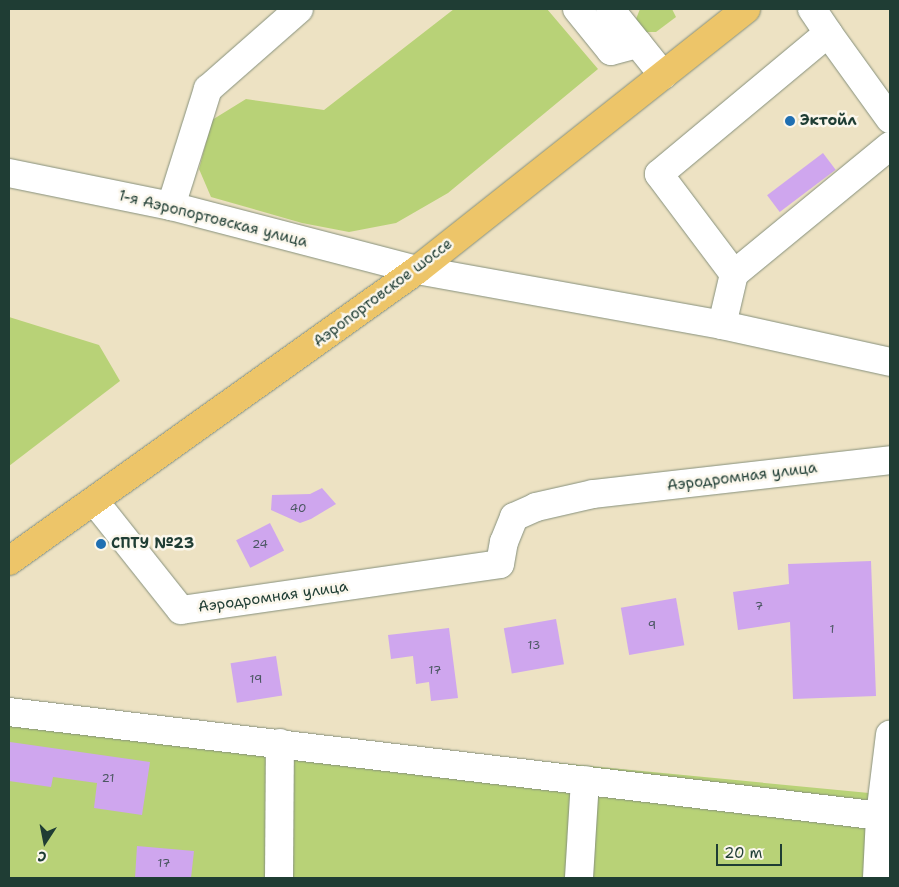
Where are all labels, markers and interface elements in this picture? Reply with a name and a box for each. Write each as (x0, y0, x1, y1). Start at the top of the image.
place label: Эктойл (800, 112, 857, 130)
marker: Эктойл (784, 115, 796, 127)
street label: 1-я Аэропортовская улица (117, 187, 309, 251)
street label: Аэропортовское шоссе (310, 235, 456, 351)
street label: Аэродромная улица (666, 459, 818, 495)
house number: 40 (290, 502, 306, 516)
place label: СПТУ №23 (111, 535, 194, 553)
marker: СПТУ №23 (95, 538, 107, 550)
house number: 24 (252, 538, 268, 552)
street label: Аэродромная улица (197, 578, 349, 616)
house number: 7 (755, 600, 763, 614)
house number: 9 (648, 619, 656, 633)
house number: 1 (829, 623, 835, 637)
house number: 13 (528, 639, 540, 653)
house number: 17 (429, 664, 441, 678)
house number: 19 (250, 673, 262, 687)
house number: 21 (102, 772, 114, 786)
north arrow (20, 817, 70, 867)
scale bar (719, 834, 785, 866)
text: 20 m (724, 843, 763, 863)
text: С (36, 847, 48, 866)
house number: 17 (158, 857, 170, 871)

